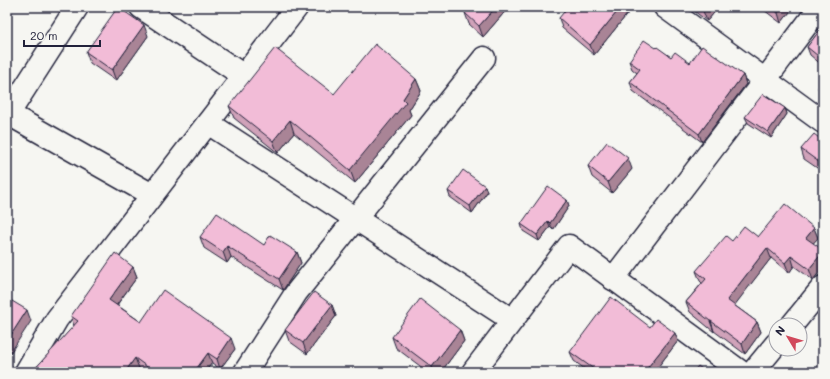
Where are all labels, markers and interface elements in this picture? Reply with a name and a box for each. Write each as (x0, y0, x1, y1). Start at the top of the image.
scale bar (24, 22, 100, 48)
text: 20 m (30, 27, 58, 43)
north arrow (768, 317, 808, 357)
text: N (771, 323, 788, 338)

